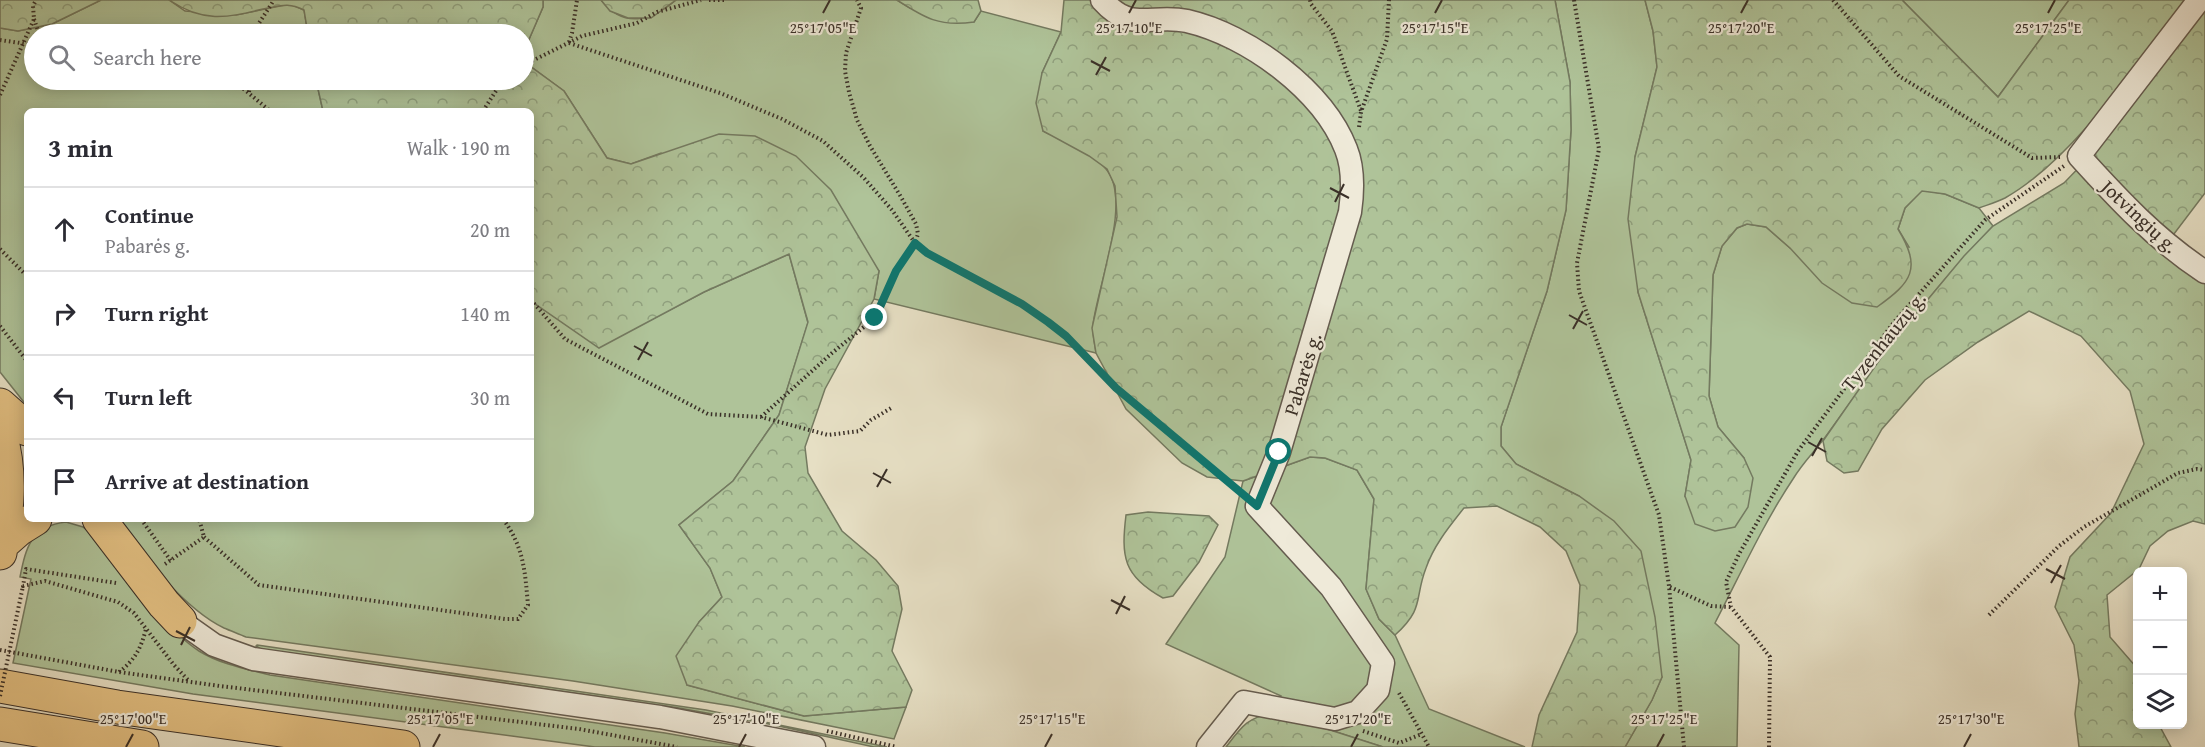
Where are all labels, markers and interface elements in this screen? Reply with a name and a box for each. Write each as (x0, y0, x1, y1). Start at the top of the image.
text: 25°17'05"E (790, 17, 857, 38)
text: 25°17'10"E (1096, 17, 1163, 38)
text: 25°17'15"E (1402, 17, 1469, 38)
text: 25°17'20"E (1708, 17, 1775, 38)
text: 25°17'25"E (2015, 17, 2082, 38)
search box (24, 24, 534, 90)
icon: search (45, 41, 78, 74)
text: Search here (93, 41, 202, 73)
text: 3 min (48, 128, 113, 167)
text: Walk · 190 m (407, 133, 510, 162)
street label: Jotvingių g. (2093, 171, 2185, 259)
text: Continue (105, 199, 194, 231)
icon: ahead (48, 213, 81, 246)
text: 20 m (470, 215, 510, 244)
text: Pabarės g. (105, 231, 190, 260)
street label: Tyzenhauzų g. (1834, 285, 1932, 397)
icon: right (48, 297, 81, 330)
text: Turn right (105, 297, 208, 329)
text: 140 m (460, 299, 510, 328)
route end (861, 304, 887, 330)
street label: Pabarės g. (1276, 329, 1328, 419)
icon: left (48, 381, 81, 414)
text: Turn left (105, 381, 192, 413)
text: 30 m (470, 383, 510, 412)
route start (1265, 438, 1291, 464)
icon: arrive (48, 465, 81, 498)
text: Arrive at destination (105, 465, 309, 497)
map controls (2133, 567, 2187, 729)
button: + (2133, 567, 2187, 621)
button: − (2133, 621, 2187, 675)
button: layers (2133, 675, 2187, 729)
text: 25°17'00"E (100, 708, 167, 729)
text: 25°17'05"E (407, 708, 474, 729)
text: 25°17'10"E (713, 708, 780, 729)
text: 25°17'15"E (1019, 708, 1086, 729)
text: 25°17'20"E (1325, 708, 1392, 729)
text: 25°17'25"E (1631, 708, 1698, 729)
text: 25°17'30"E (1938, 708, 2005, 729)

